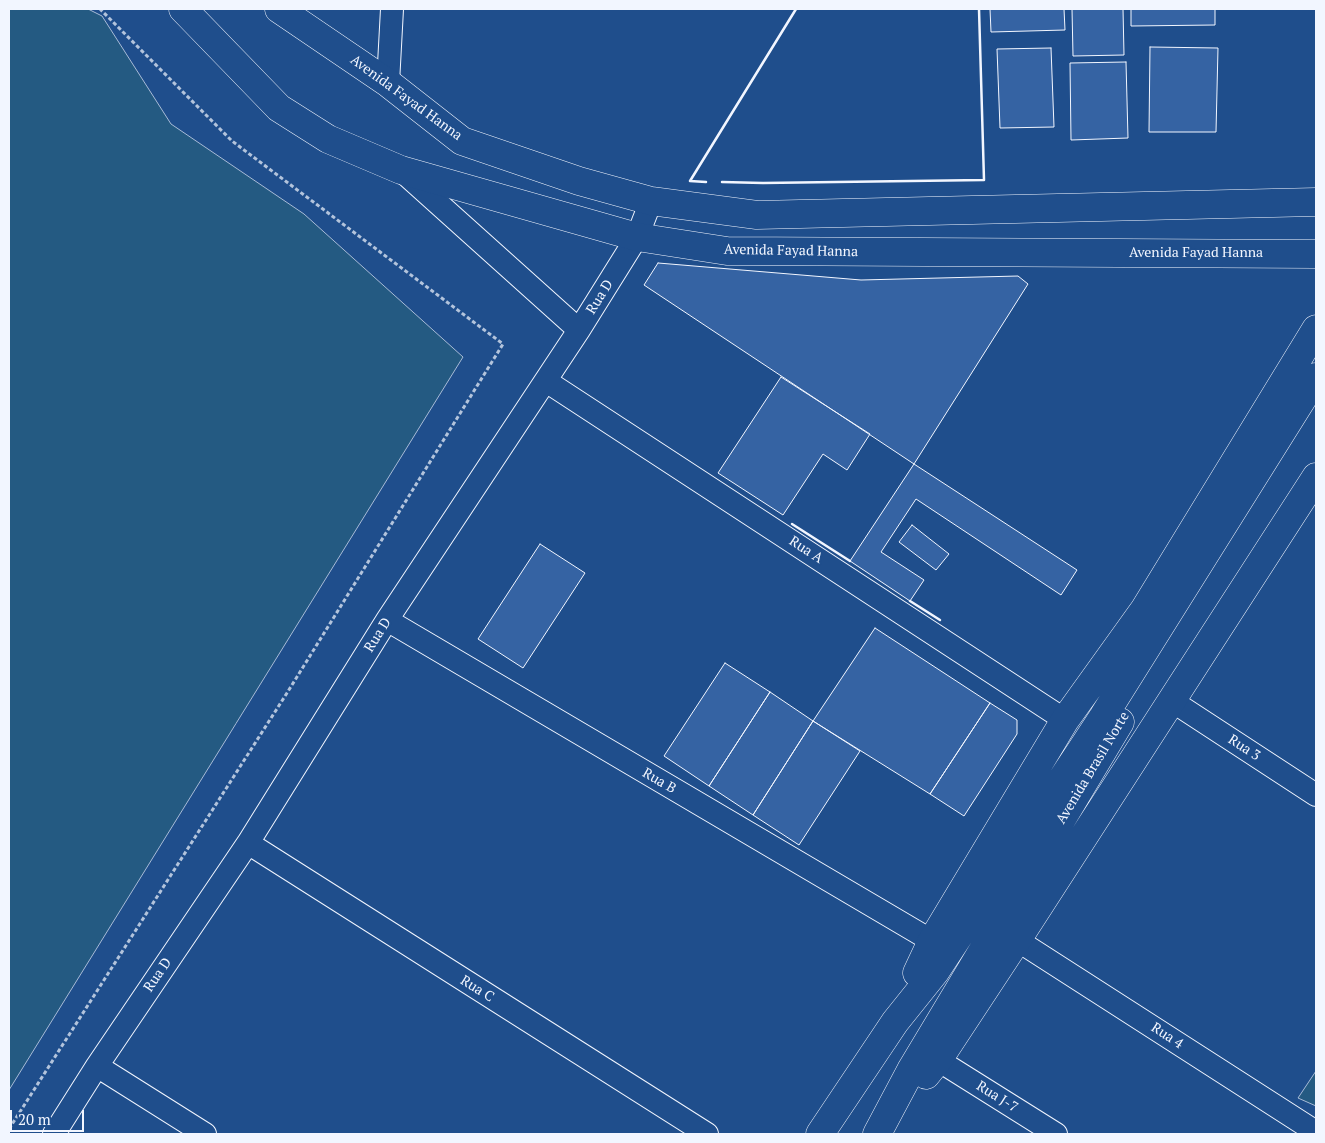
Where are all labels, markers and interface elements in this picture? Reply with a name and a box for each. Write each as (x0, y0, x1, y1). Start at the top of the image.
street label: Avenida Fayad Hanna (347, 52, 465, 144)
street label: Avenida Fayad Hanna (724, 241, 858, 261)
street label: Avenida Fayad Hanna (1129, 245, 1263, 261)
street label: Rua D (583, 277, 617, 317)
street label: Rua A (786, 533, 826, 567)
street label: Rua D (361, 615, 395, 655)
street label: Avenida Brasil Norte (1053, 709, 1133, 827)
street label: Rua 3 (1225, 731, 1263, 765)
street label: Rua B (639, 765, 679, 797)
street label: Rua D (141, 955, 175, 995)
street label: Rua C (457, 972, 497, 1006)
street label: Rua 4 (1148, 1019, 1186, 1053)
street label: Rua J-7 (973, 1078, 1021, 1116)
scale bar (12, 1100, 86, 1132)
text: 20 m (18, 1109, 51, 1129)

